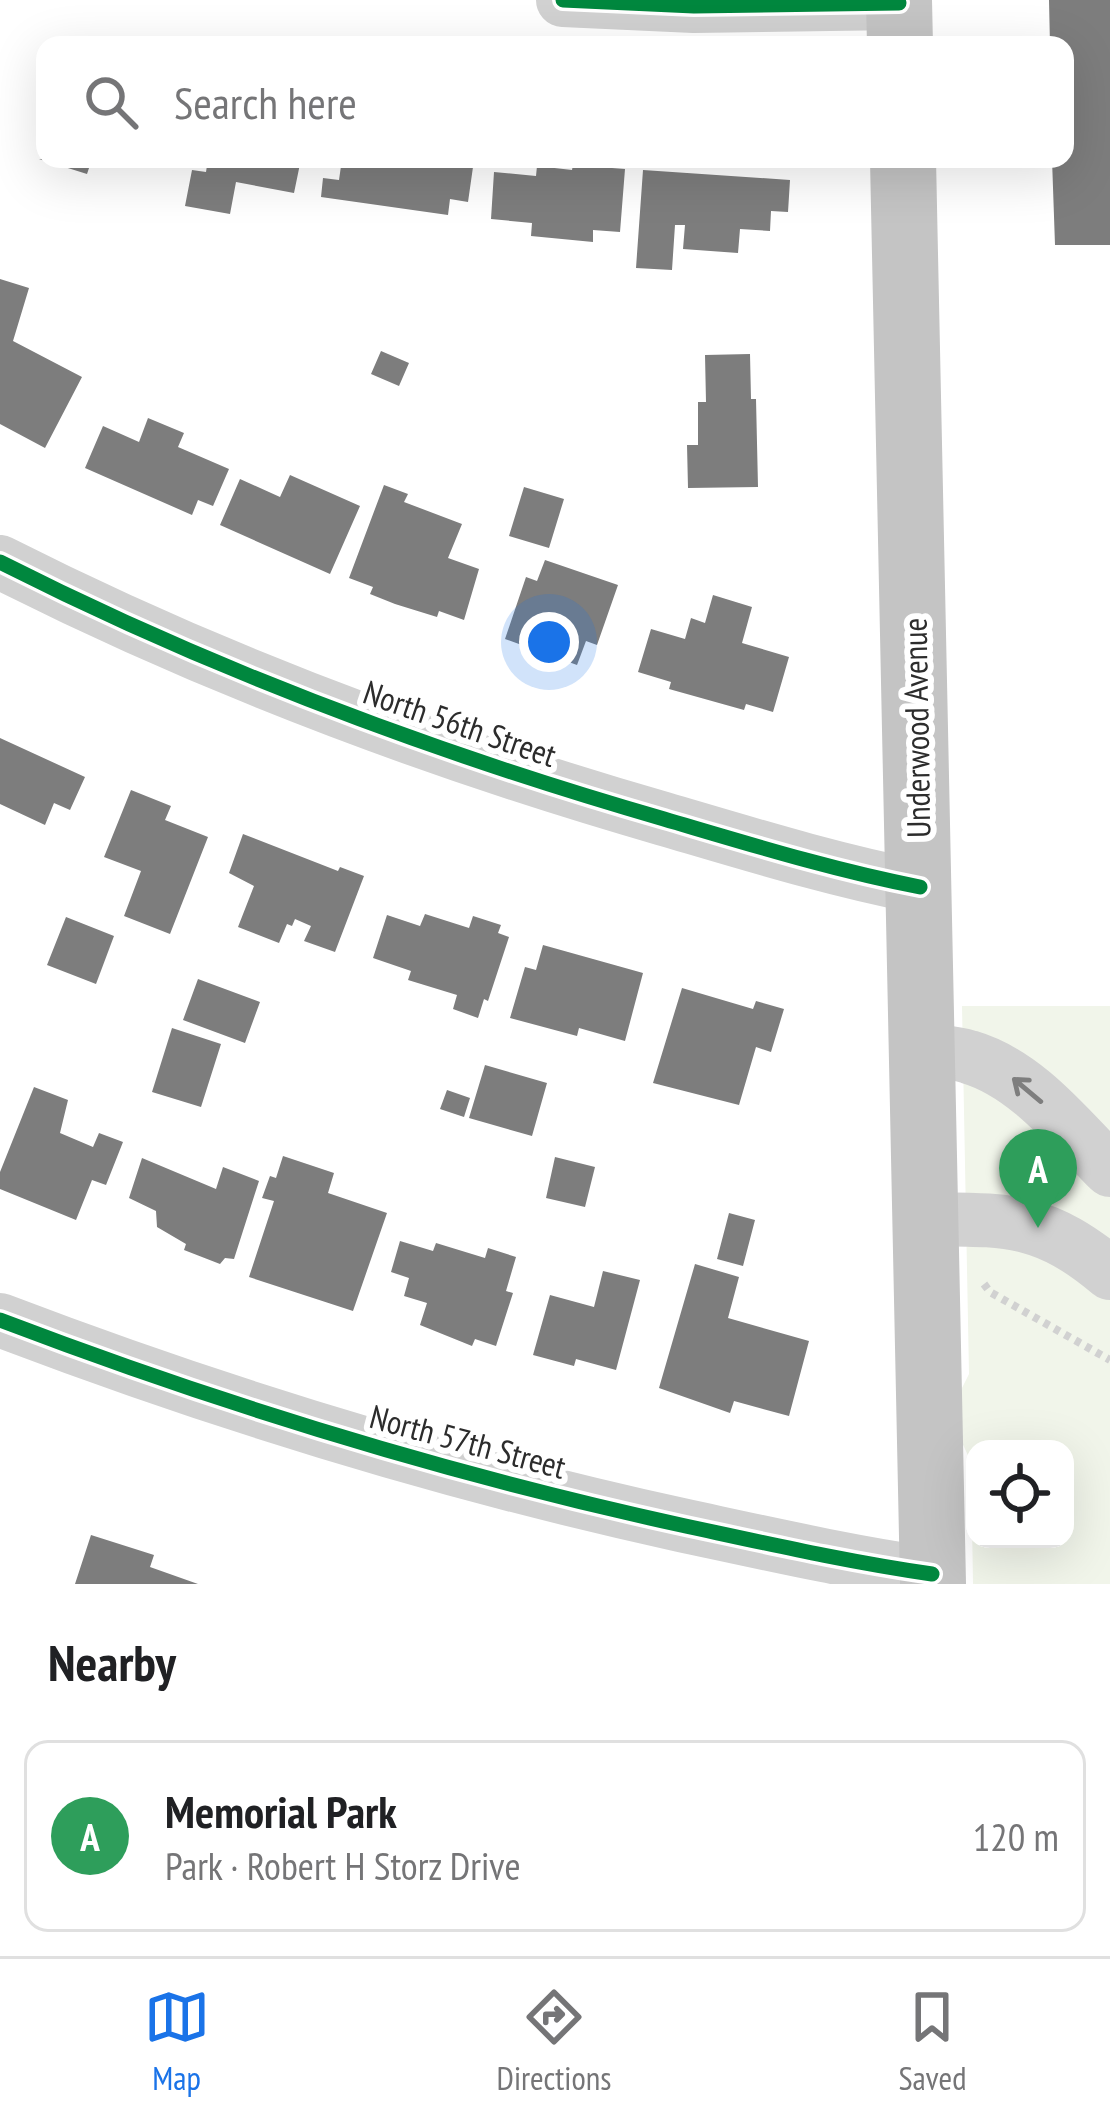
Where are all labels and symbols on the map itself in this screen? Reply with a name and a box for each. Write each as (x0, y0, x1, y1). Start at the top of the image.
your location (519, 612, 579, 672)
street label: Underwood Avenue (893, 618, 939, 838)
street label: North 56th Street (358, 670, 562, 776)
one-way arrow (1012, 1077, 1043, 1104)
pin: A (999, 1129, 1077, 1228)
street label: North 57th Street (365, 1394, 571, 1488)

